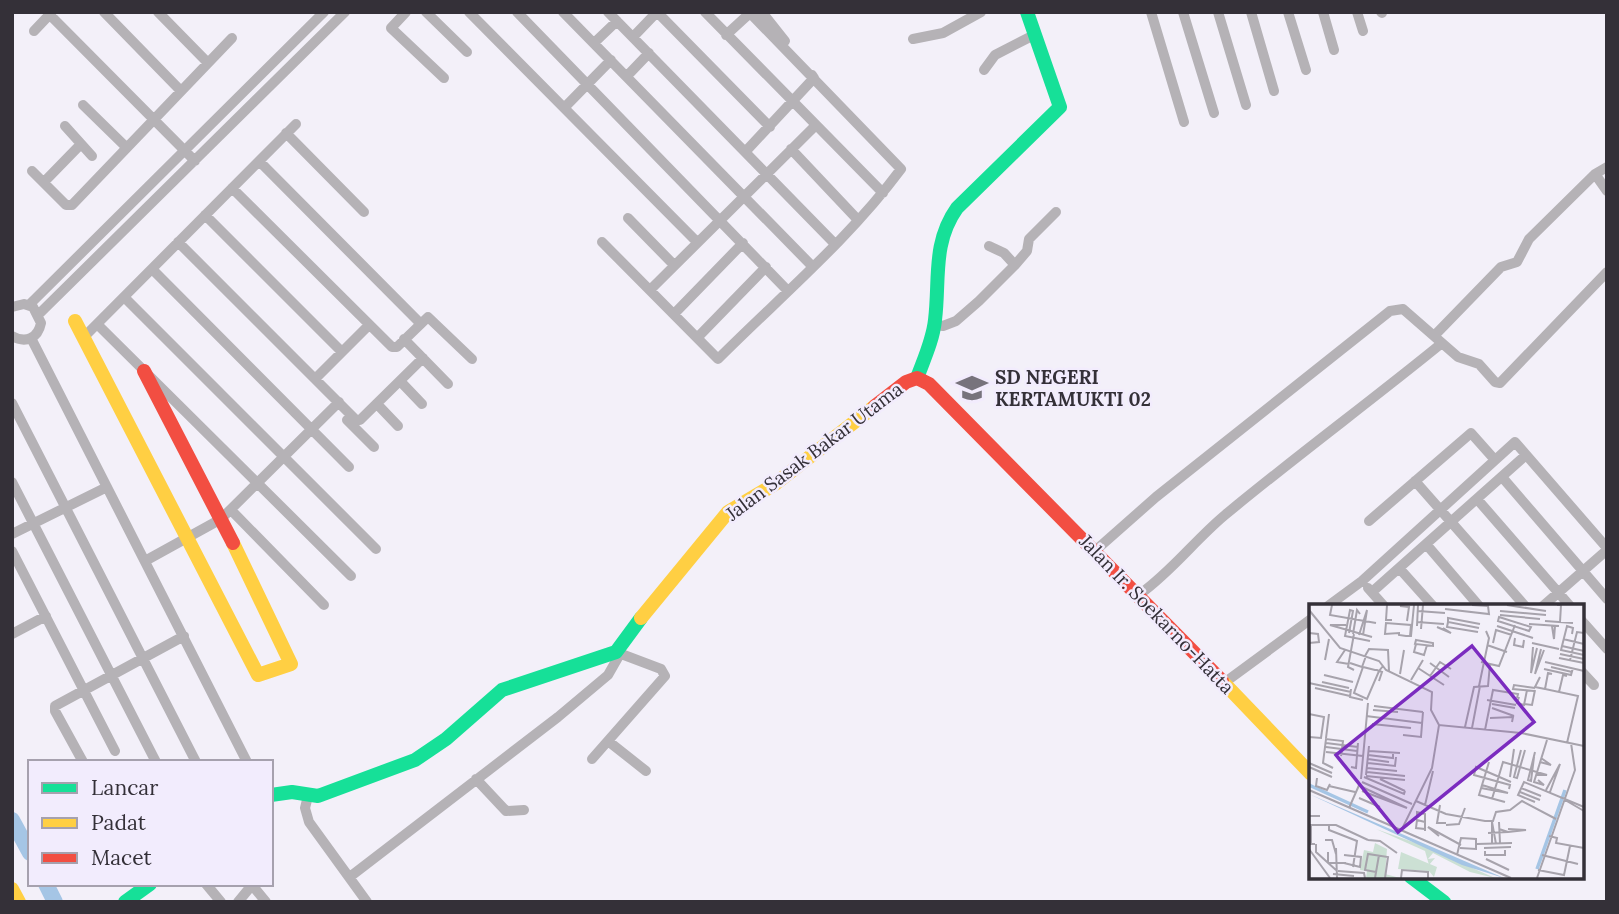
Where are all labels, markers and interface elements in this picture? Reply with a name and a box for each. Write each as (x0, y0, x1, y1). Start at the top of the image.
place label: SD NEGERI KERTAMUKTI 02 (995, 365, 1151, 411)
school or university icon: SD NEGERI KERTAMUKTI 02 (955, 371, 989, 405)
street label: Jalan Sasak Bakar Utama (720, 376, 907, 526)
street label: Jalan Ir. Soekarno-Hatta (1074, 529, 1240, 699)
inset map (1309, 604, 1584, 879)
legend (28, 760, 273, 886)
text: Lancar (91, 774, 158, 801)
text: Padat (91, 809, 147, 836)
text: Macet (91, 844, 152, 871)

